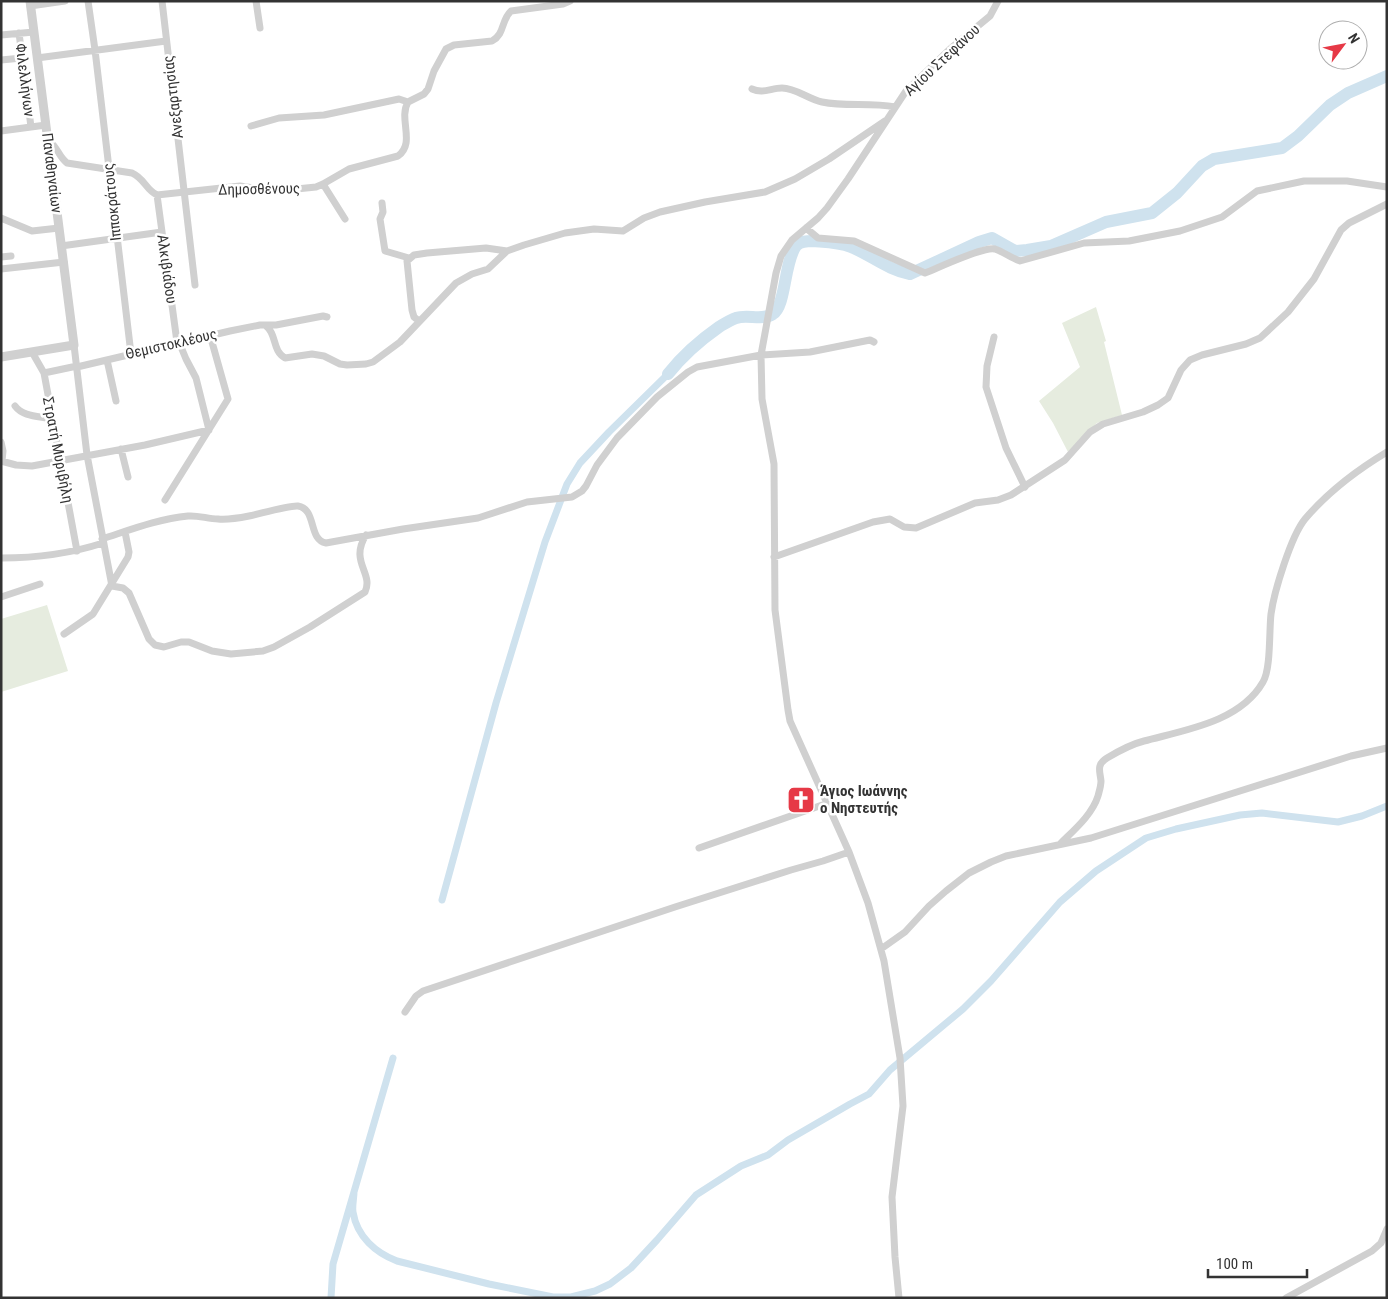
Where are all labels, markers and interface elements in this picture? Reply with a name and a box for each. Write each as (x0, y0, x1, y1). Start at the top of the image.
street label: Αγίου Στεφάνου (900, 20, 984, 100)
north arrow (1318, 20, 1368, 70)
text: N (1345, 30, 1363, 46)
street label: Φιλελλήνων (12, 42, 39, 118)
street label: Ανεξαρτησίας (159, 54, 187, 140)
street label: Παναθηναίων (38, 132, 66, 215)
street label: Ιπποκράτους (99, 162, 125, 242)
street label: Δημοσθένους (218, 179, 300, 199)
street label: Αλκιβιάδου (153, 233, 181, 305)
street label: Θεμιστοκλέους (124, 325, 218, 363)
street label: Στρατή Μυριβήλη (39, 395, 77, 505)
place label: Άγιος Ιωάννης ο Νηστευτής (820, 782, 908, 817)
church icon: Άγιος Ιωάννης ο Νηστευτής (786, 785, 816, 815)
scale bar (1208, 1246, 1307, 1278)
text: 100 m (1216, 1255, 1253, 1273)

